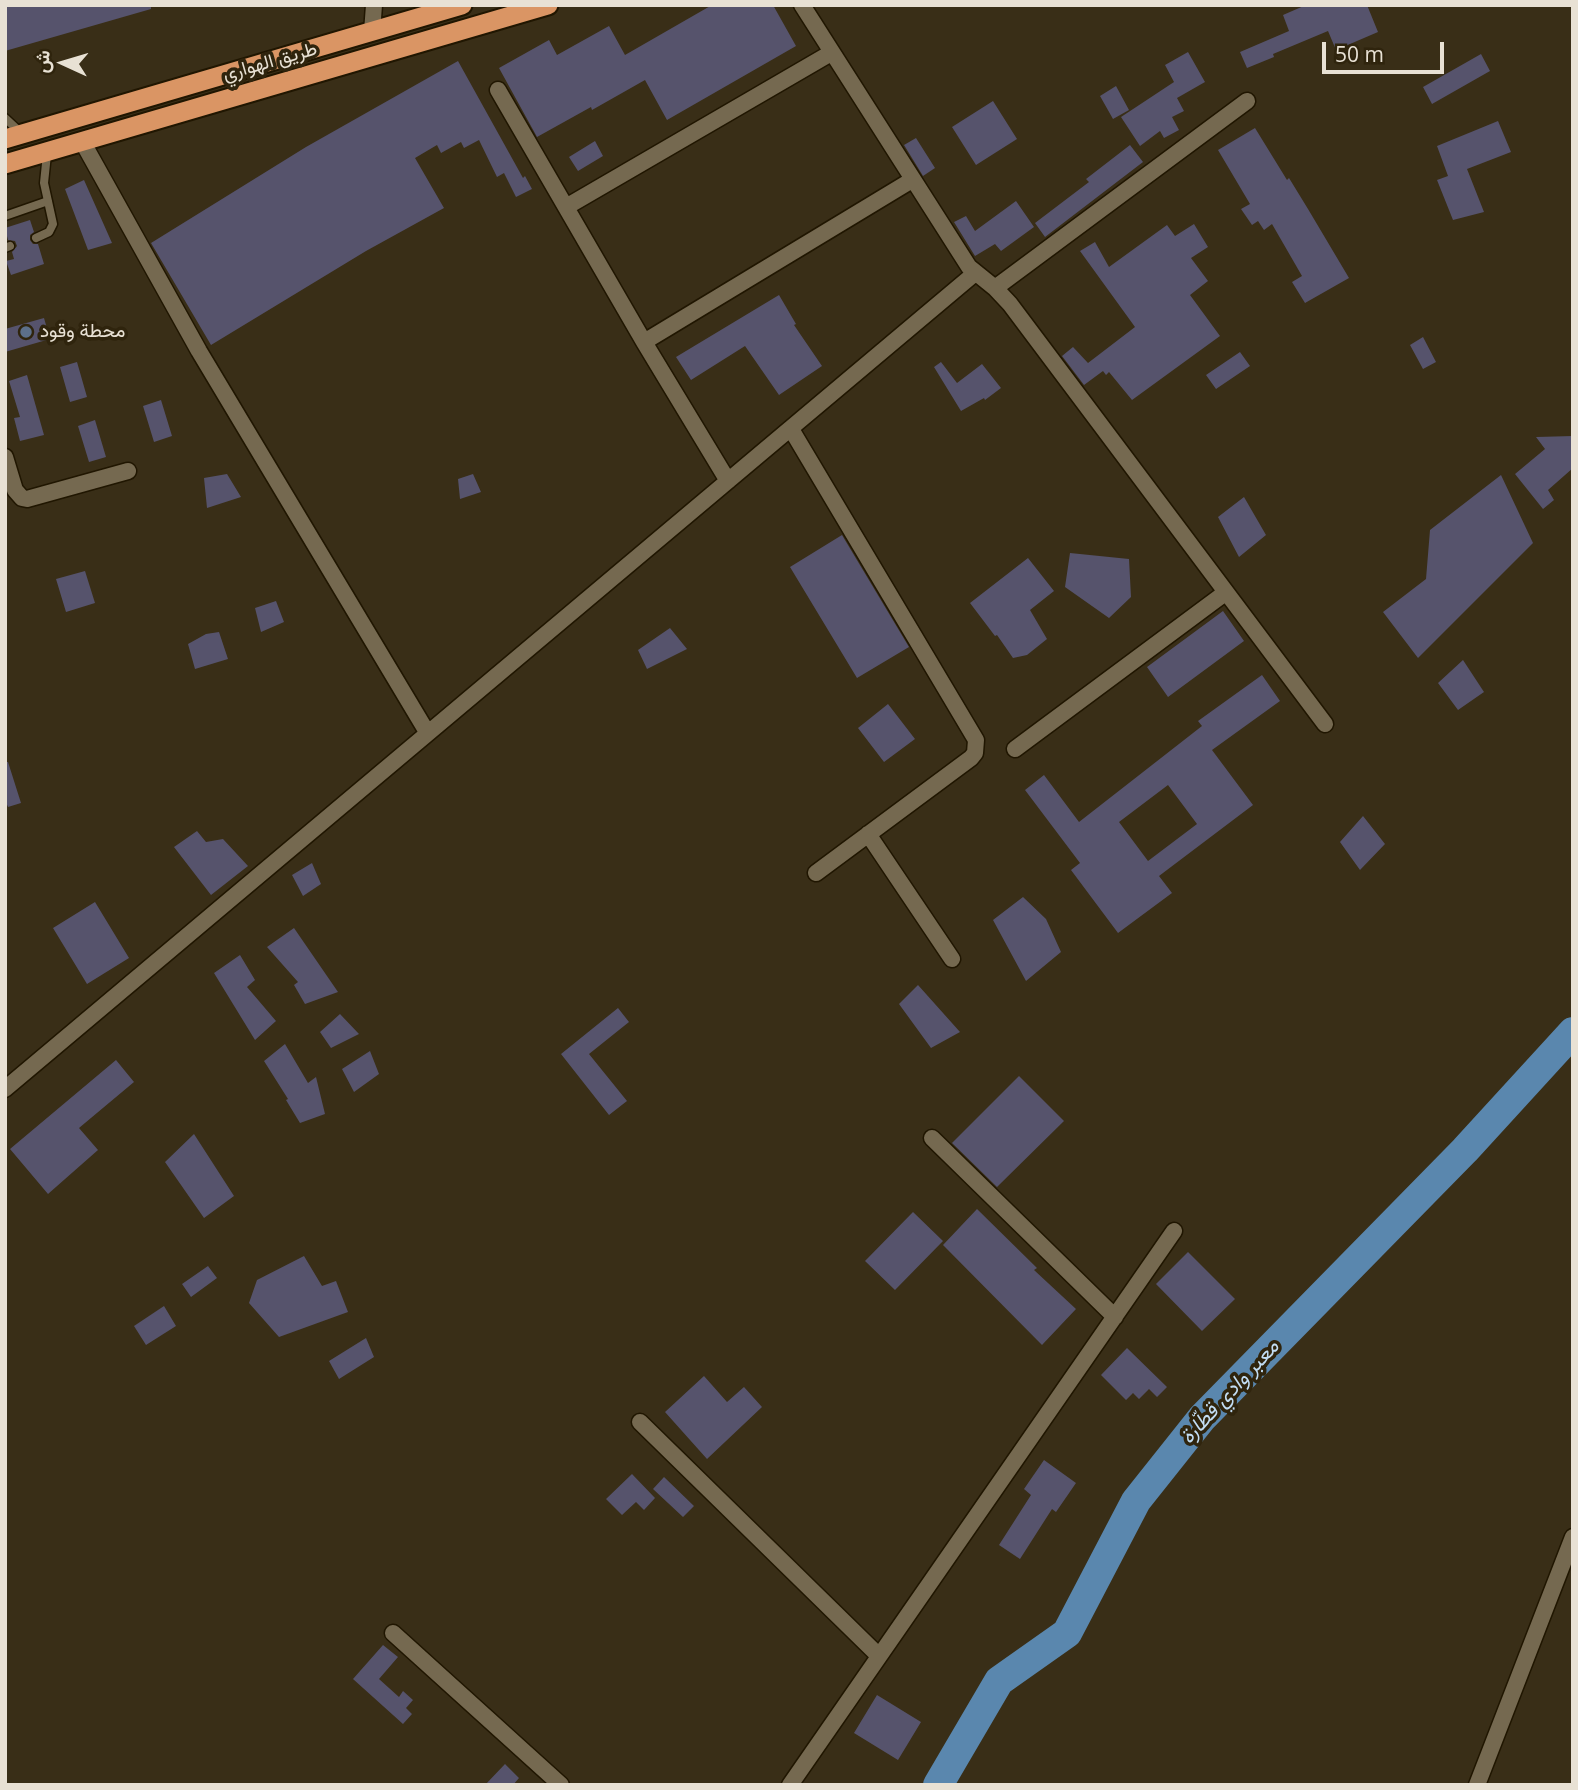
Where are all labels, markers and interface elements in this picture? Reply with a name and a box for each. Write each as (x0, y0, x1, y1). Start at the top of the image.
north arrow (28, 28, 98, 98)
scale bar (1326, 28, 1448, 72)
street label: طريق الهواري (220, 38, 320, 86)
text: 50 m (1335, 40, 1384, 68)
text: ش (28, 49, 56, 74)
place label: محطة وقود (40, 321, 125, 343)
marker: محطة وقود (18, 324, 34, 340)
water label: معبر وادي قطّارة (1175, 1335, 1285, 1449)

